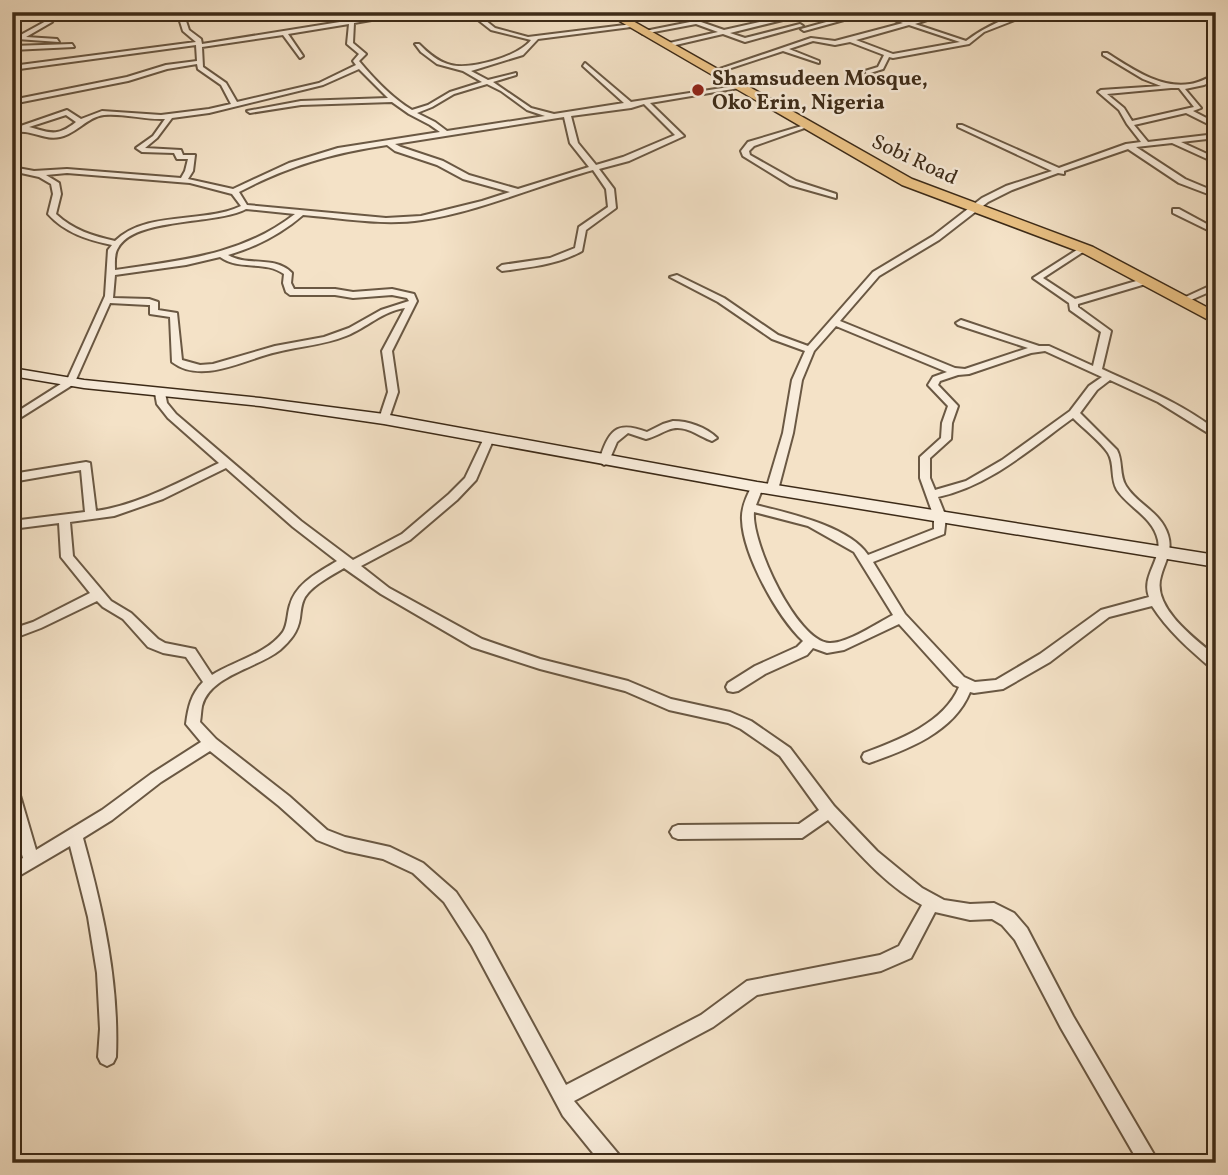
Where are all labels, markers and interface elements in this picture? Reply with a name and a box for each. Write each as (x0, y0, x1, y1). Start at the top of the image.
place label: Shamsudeen Mosque, Oko Erin, Nigeria (712, 65, 928, 118)
marker: Shamsudeen Mosque, Oko Erin, Nigeria (690, 82, 706, 98)
street label: Sobi Road (867, 128, 962, 193)

